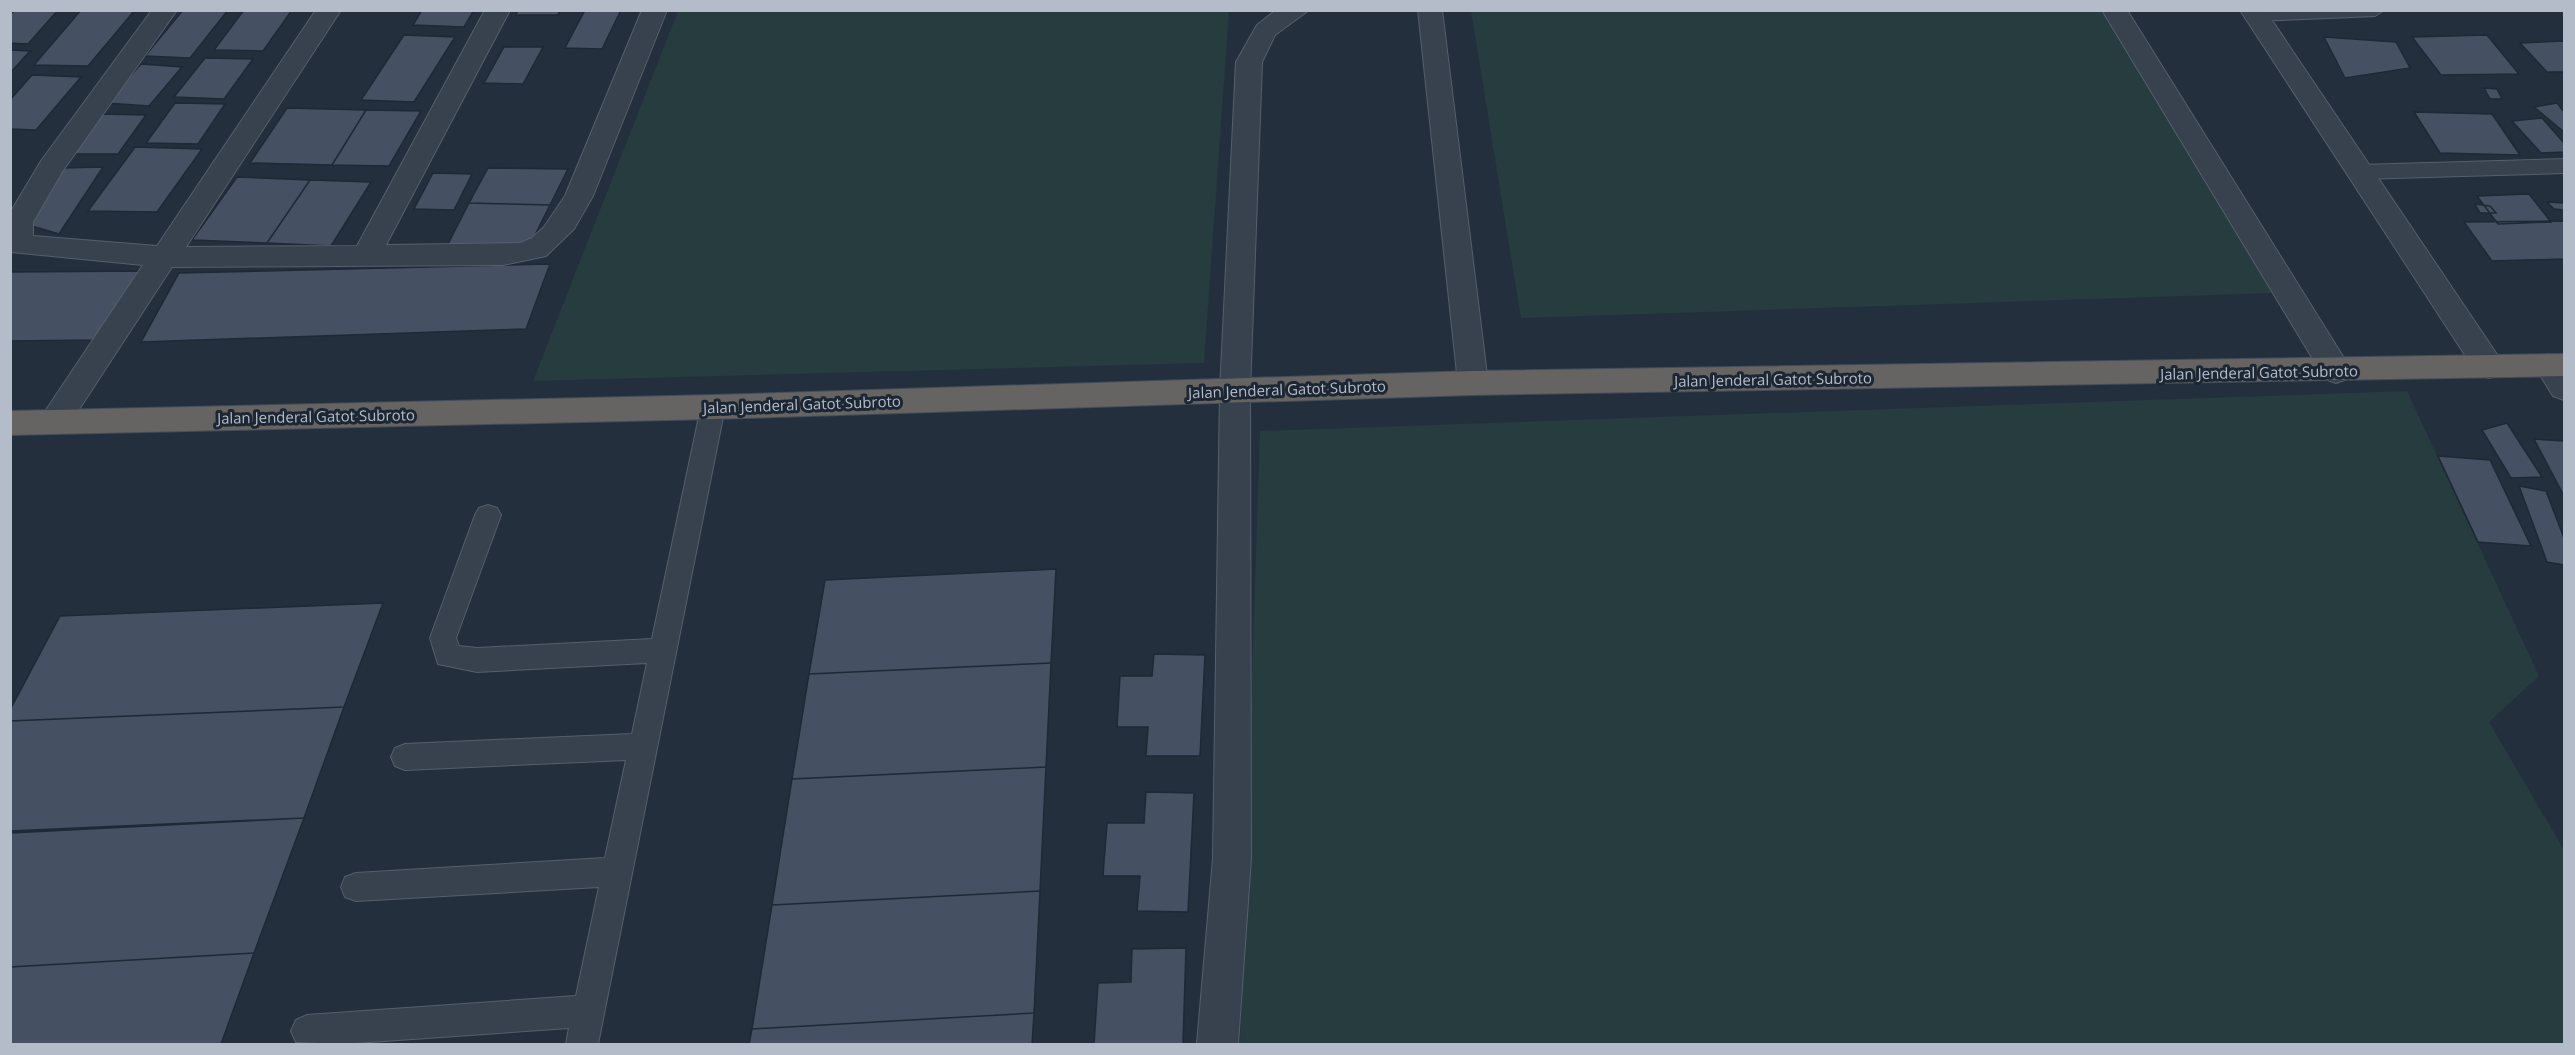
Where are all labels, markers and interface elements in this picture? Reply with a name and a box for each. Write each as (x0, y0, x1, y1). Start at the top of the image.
street label: Jalan Jenderal Gatot Subroto (2158, 360, 2358, 384)
street label: Jalan Jenderal Gatot Subroto (1672, 367, 1872, 391)
street label: Jalan Jenderal Gatot Subroto (1186, 376, 1386, 403)
street label: Jalan Jenderal Gatot Subroto (701, 391, 901, 418)
street label: Jalan Jenderal Gatot Subroto (215, 404, 415, 428)

